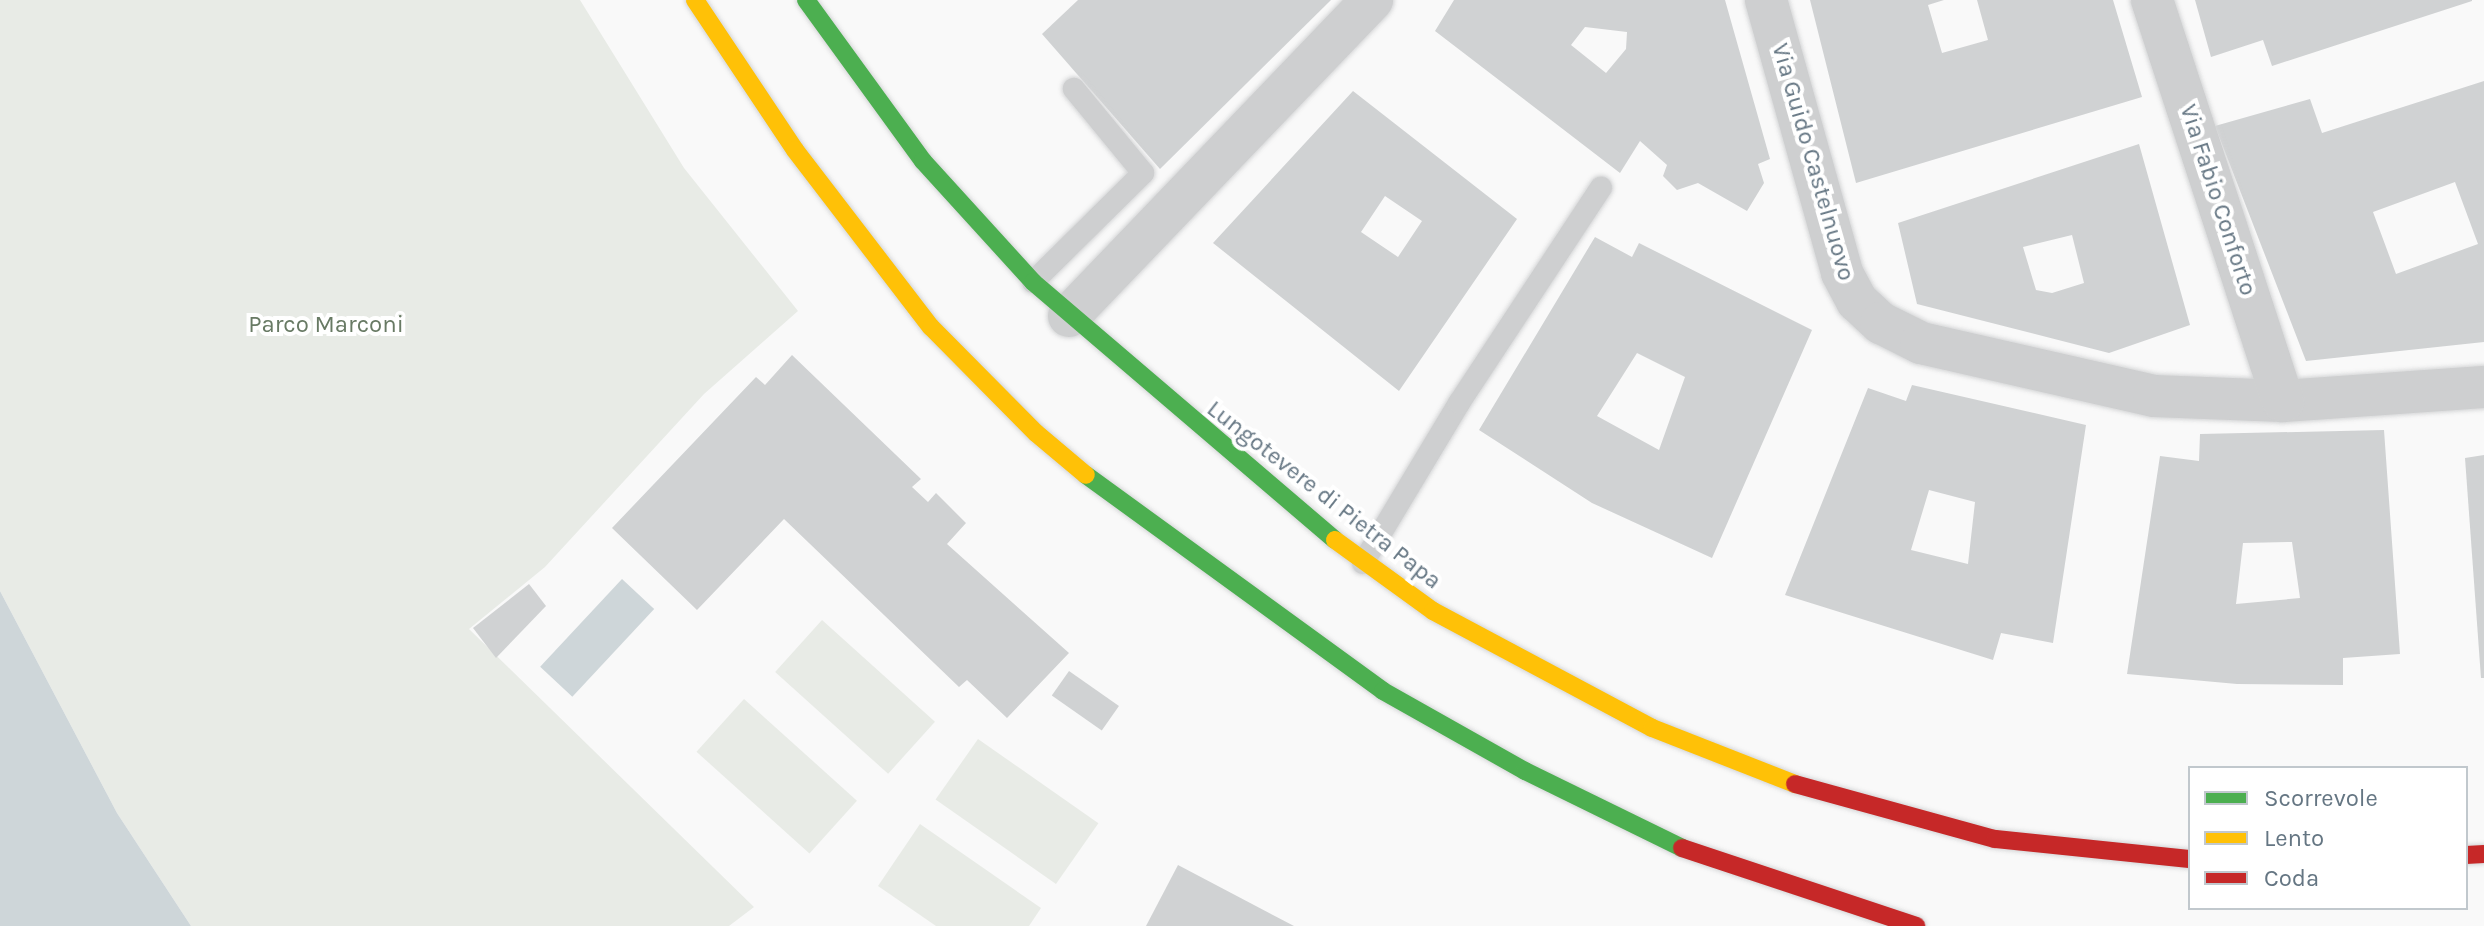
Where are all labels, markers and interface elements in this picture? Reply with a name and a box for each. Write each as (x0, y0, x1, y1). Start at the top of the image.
street label: Via Guido Castelnuovo (1765, 40, 1861, 284)
street label: Via Fabio Conforto (2173, 101, 2263, 299)
park label: Parco Marconi (248, 311, 404, 339)
street label: Lungotevere di Pietra Papa (1201, 395, 1447, 595)
legend (2188, 766, 2468, 910)
text: Scorrevole (2264, 784, 2378, 812)
text: Lento (2264, 824, 2324, 852)
text: Coda (2264, 864, 2319, 892)

